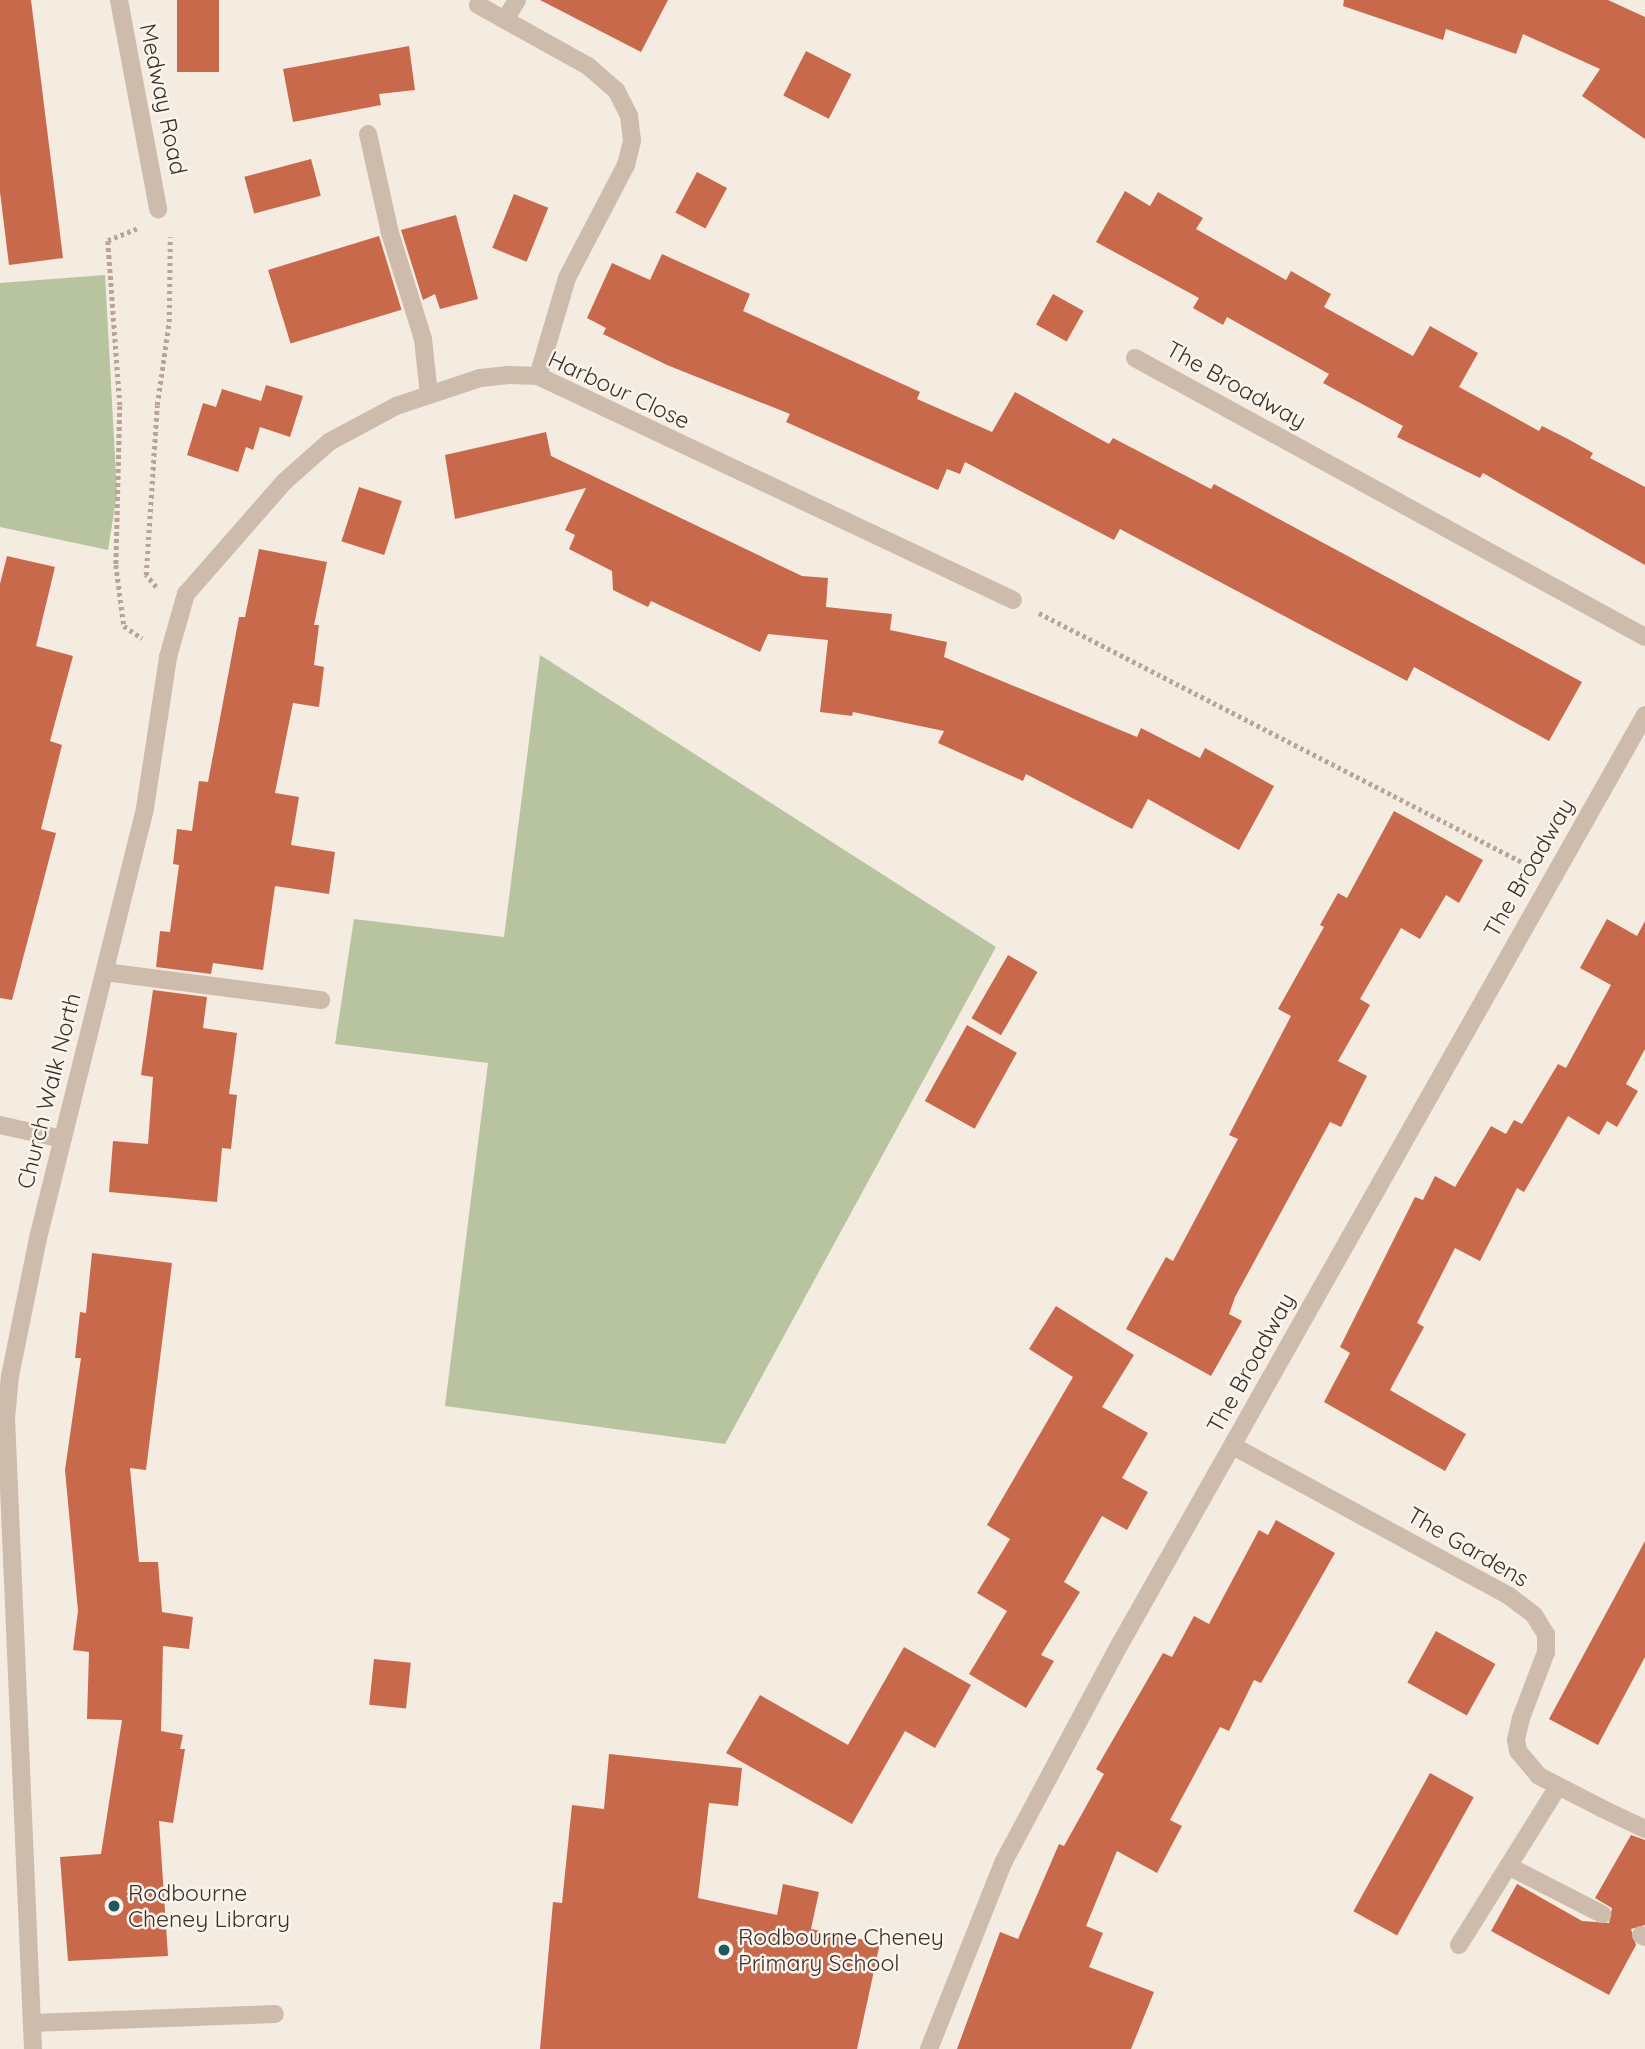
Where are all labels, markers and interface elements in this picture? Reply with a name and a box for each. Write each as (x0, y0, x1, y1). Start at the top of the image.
street label: Medway Road (134, 21, 192, 177)
street label: The Broadway (1161, 335, 1311, 435)
street label: Harbour Close (544, 345, 694, 435)
street label: The Broadway (1478, 794, 1580, 942)
street label: Church Walk North (11, 990, 87, 1192)
street label: The Broadway (1201, 1288, 1301, 1438)
street label: The Gardens (1402, 1501, 1534, 1593)
place label: Rodbourne Cheney Library (128, 1879, 290, 1933)
marker: Rodbourne Cheney Library (106, 1898, 122, 1914)
place label: Rodbourne Cheney Primary School (738, 1923, 944, 1977)
marker: Rodbourne Cheney Primary School (716, 1942, 732, 1958)

